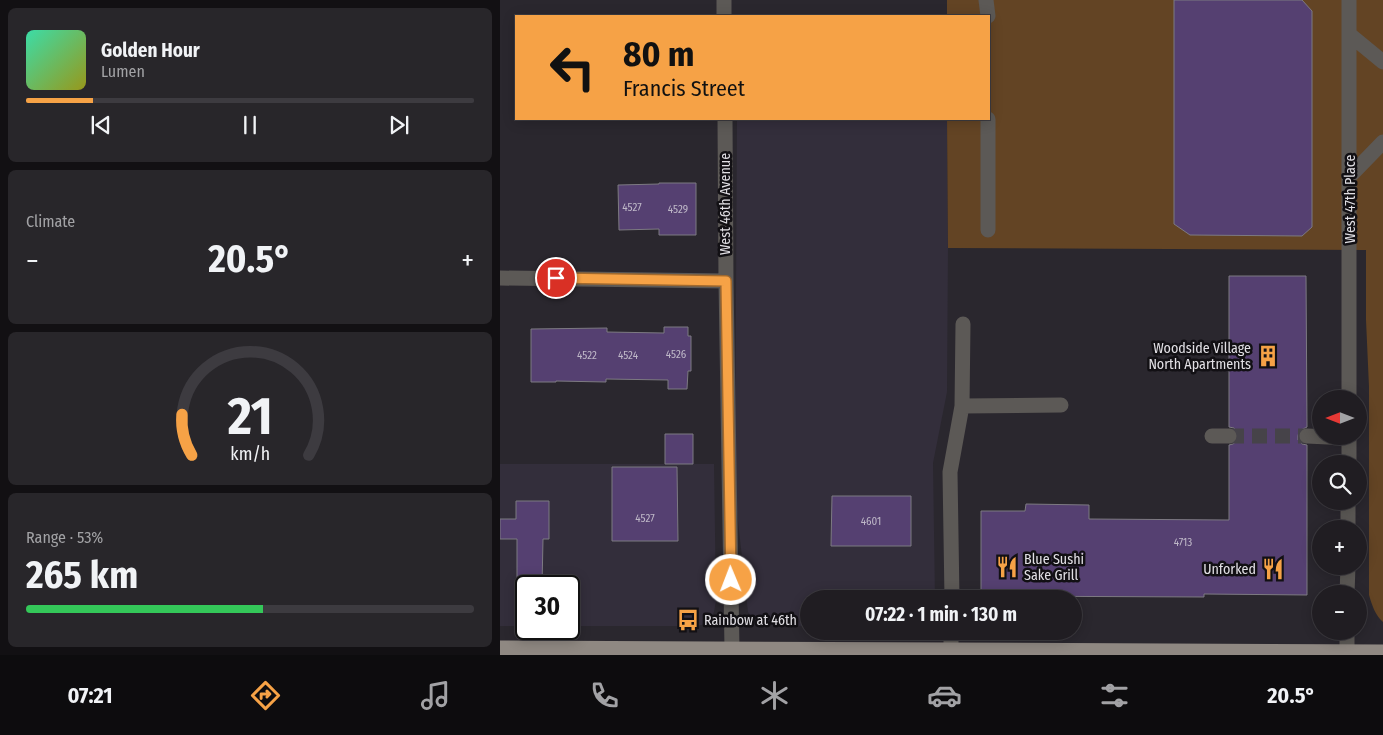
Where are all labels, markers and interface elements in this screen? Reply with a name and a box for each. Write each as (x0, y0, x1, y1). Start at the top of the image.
text: 80 m (623, 33, 695, 75)
icon: left (540, 35, 605, 100)
text: Golden Hour (101, 39, 200, 62)
text: Lumen (101, 62, 145, 81)
text: Francis Street (623, 75, 745, 102)
icon: previous (87, 111, 115, 139)
icon: pause (236, 111, 264, 139)
icon: next (385, 111, 413, 139)
street label: West 46th Avenue (717, 153, 734, 255)
street label: West 47th Place (1342, 154, 1359, 243)
house number: 4527 (622, 201, 642, 214)
house number: 4529 (668, 203, 688, 216)
text: Climate (26, 212, 75, 231)
text: 20.5° (208, 236, 292, 282)
text: − (26, 244, 39, 277)
text: + (461, 244, 474, 277)
pin (535, 257, 577, 299)
icon: arrive (542, 264, 570, 292)
place label: Woodside Village North Apartments (1148, 340, 1251, 373)
building icon: Woodside Village North Apartments (1255, 343, 1281, 369)
house number: 4526 (666, 348, 687, 361)
house number: 4522 (577, 349, 597, 362)
house number: 4524 (618, 349, 639, 362)
text: 21 (226, 385, 273, 448)
north arrow (1312, 390, 1368, 445)
map controls (1312, 390, 1367, 640)
text: km/h (230, 443, 270, 465)
button: search (1312, 455, 1367, 510)
house number: 4527 (635, 512, 655, 525)
house number: 4601 (861, 515, 881, 528)
button: + (1312, 520, 1367, 575)
text: Range · 53% (26, 528, 103, 547)
house number: 4713 (1174, 536, 1192, 549)
place label: Blue Sushi Sake Grill (1024, 551, 1084, 584)
text: 265 km (26, 552, 138, 598)
position arrow (704, 553, 756, 605)
restaurant icon: Blue Sushi Sake Grill (994, 554, 1020, 580)
restaurant icon: Unforked (1260, 556, 1286, 582)
place label: Unforked (1203, 561, 1256, 578)
speed limit sign: 30 (515, 575, 580, 640)
button: − (1312, 585, 1367, 640)
text: 07:22 · 1 min · 130 m (865, 603, 1017, 626)
bus stop icon: Rainbow at 46th (675, 607, 701, 633)
place label: Rainbow at 46th (704, 612, 797, 629)
icon: directions (248, 678, 283, 713)
icon: music (418, 678, 453, 713)
icon: phone (587, 678, 622, 713)
icon: climate (757, 678, 792, 713)
icon: car (927, 678, 962, 713)
icon: filters (1097, 678, 1132, 713)
text: 07:21 (67, 682, 113, 709)
text: 20.5° (1267, 682, 1316, 709)

